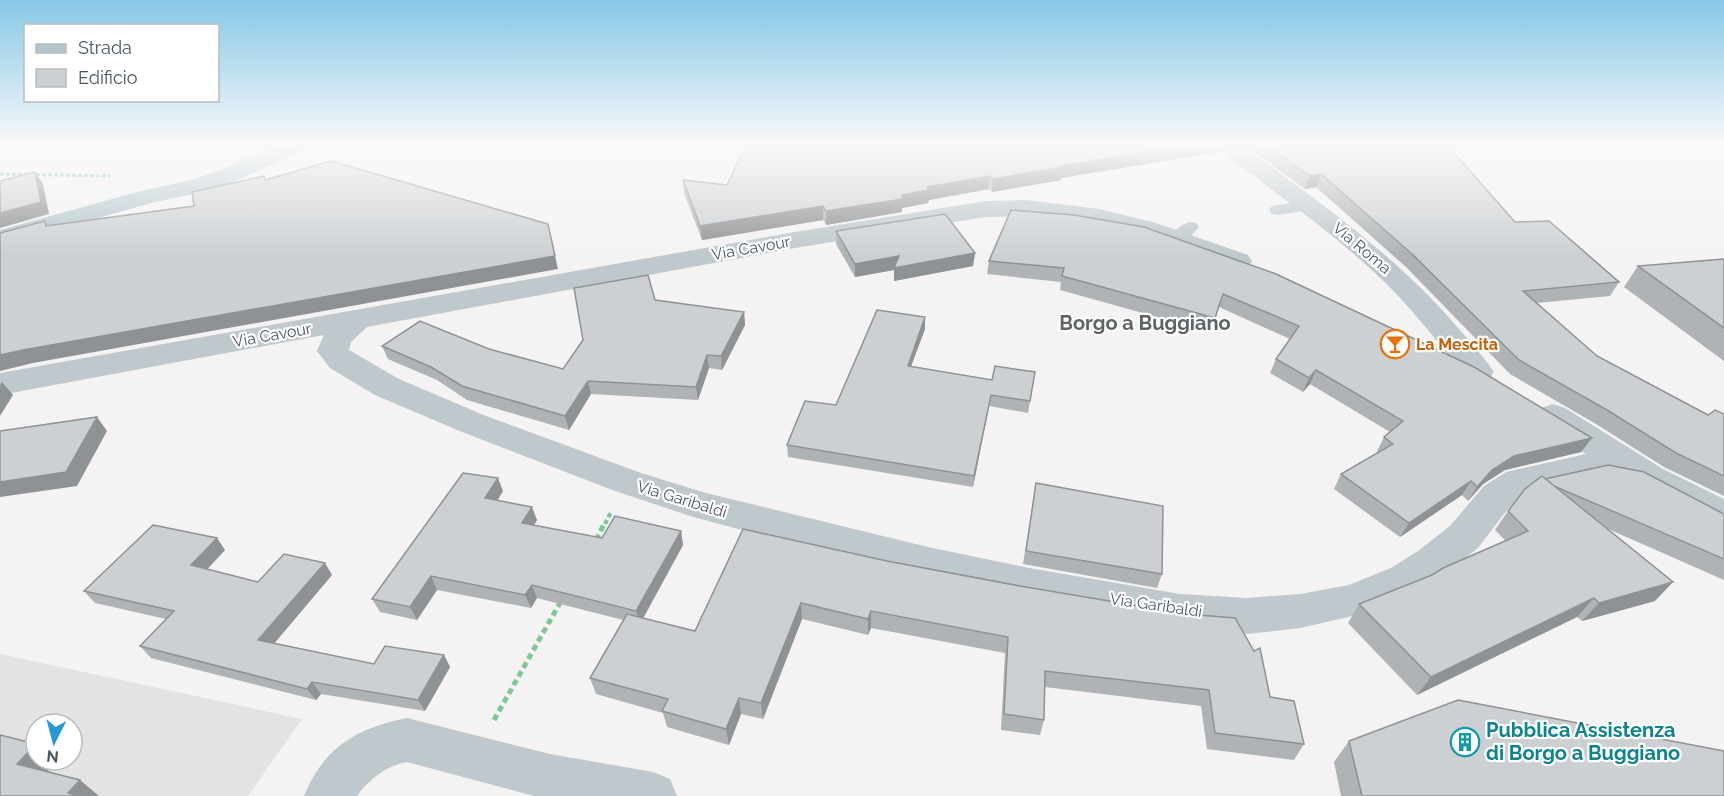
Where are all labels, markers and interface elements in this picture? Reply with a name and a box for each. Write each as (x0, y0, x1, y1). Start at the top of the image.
legend (24, 24, 219, 102)
text: Strada (78, 37, 132, 58)
text: Edificio (78, 67, 138, 88)
street label: Via Roma (1329, 218, 1395, 278)
street label: Via Cavour (710, 232, 792, 264)
district label: Borgo a Buggiano (1059, 311, 1231, 335)
street label: Via Cavour (231, 319, 313, 351)
bar icon: La Mescita (1379, 328, 1411, 360)
place label: La Mescita (1416, 335, 1498, 354)
street label: Via Garibaldi (635, 476, 729, 522)
street label: Via Garibaldi (1109, 589, 1203, 621)
north arrow (24, 712, 84, 772)
place label: Pubblica Assistenza di Borgo a Buggiano (1486, 718, 1680, 765)
building icon: Pubblica Assistenza di Borgo a Buggiano (1449, 726, 1481, 758)
text: N (45, 746, 60, 767)

